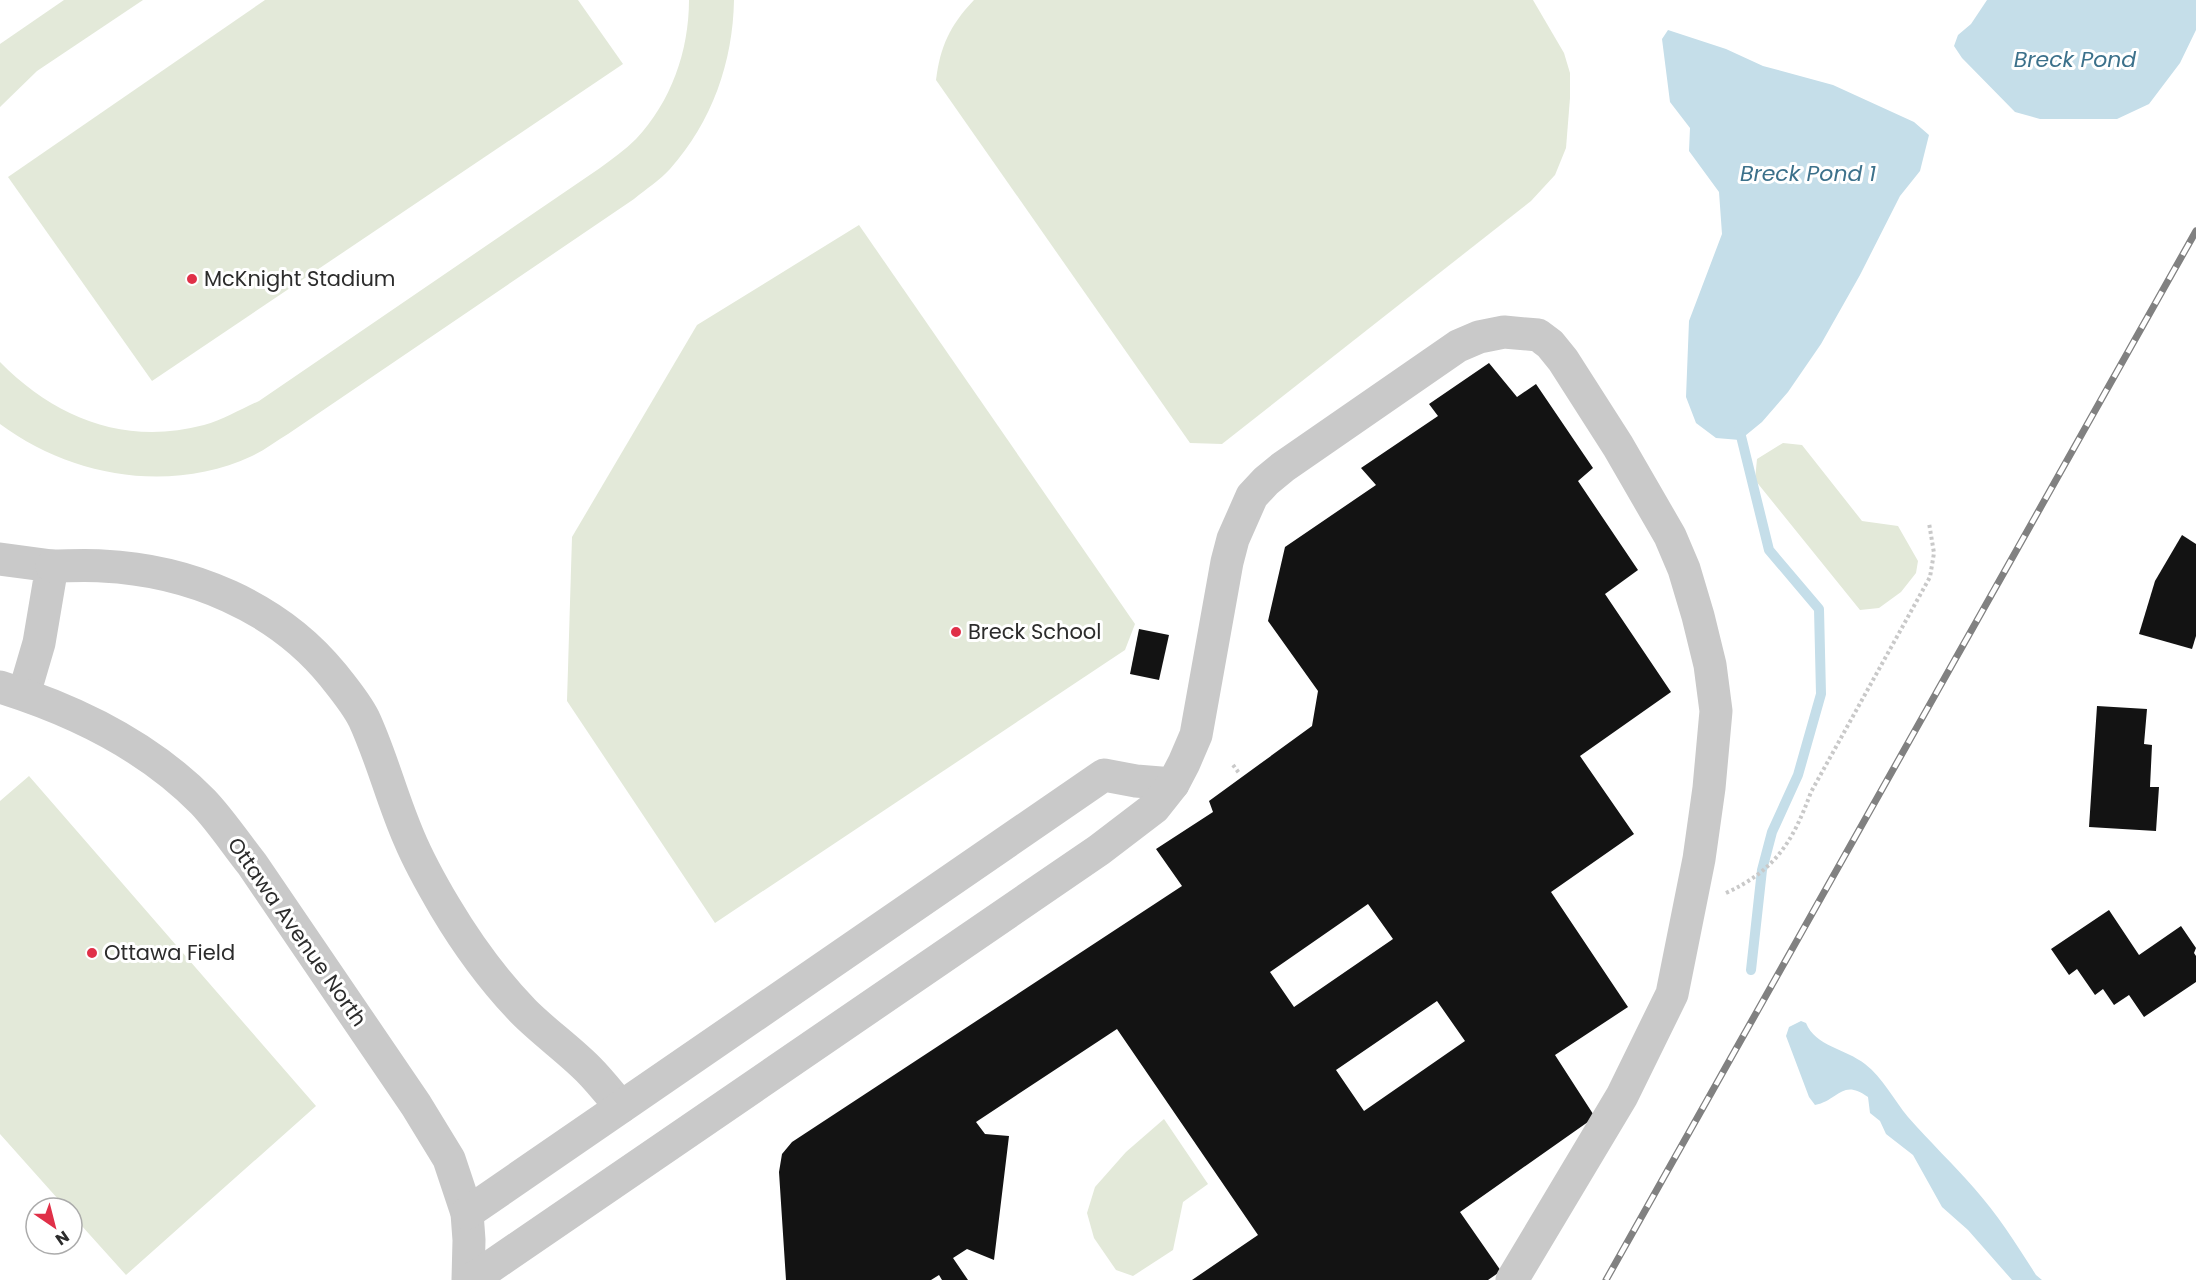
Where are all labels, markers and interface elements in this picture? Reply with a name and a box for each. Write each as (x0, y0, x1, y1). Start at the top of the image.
water label: Breck Pond (2014, 44, 2136, 75)
water label: Breck Pond 1 (1740, 158, 1876, 189)
place label: McKnight Stadium (204, 264, 396, 293)
marker: McKnight Stadium (185, 272, 199, 286)
place label: Breck School (968, 617, 1101, 646)
marker: Breck School (949, 625, 963, 639)
street label: Ottawa Avenue North (221, 831, 374, 1032)
place label: Ottawa Field (104, 938, 235, 967)
marker: Ottawa Field (85, 946, 99, 960)
north arrow (24, 1196, 84, 1256)
text: N (51, 1225, 74, 1251)

